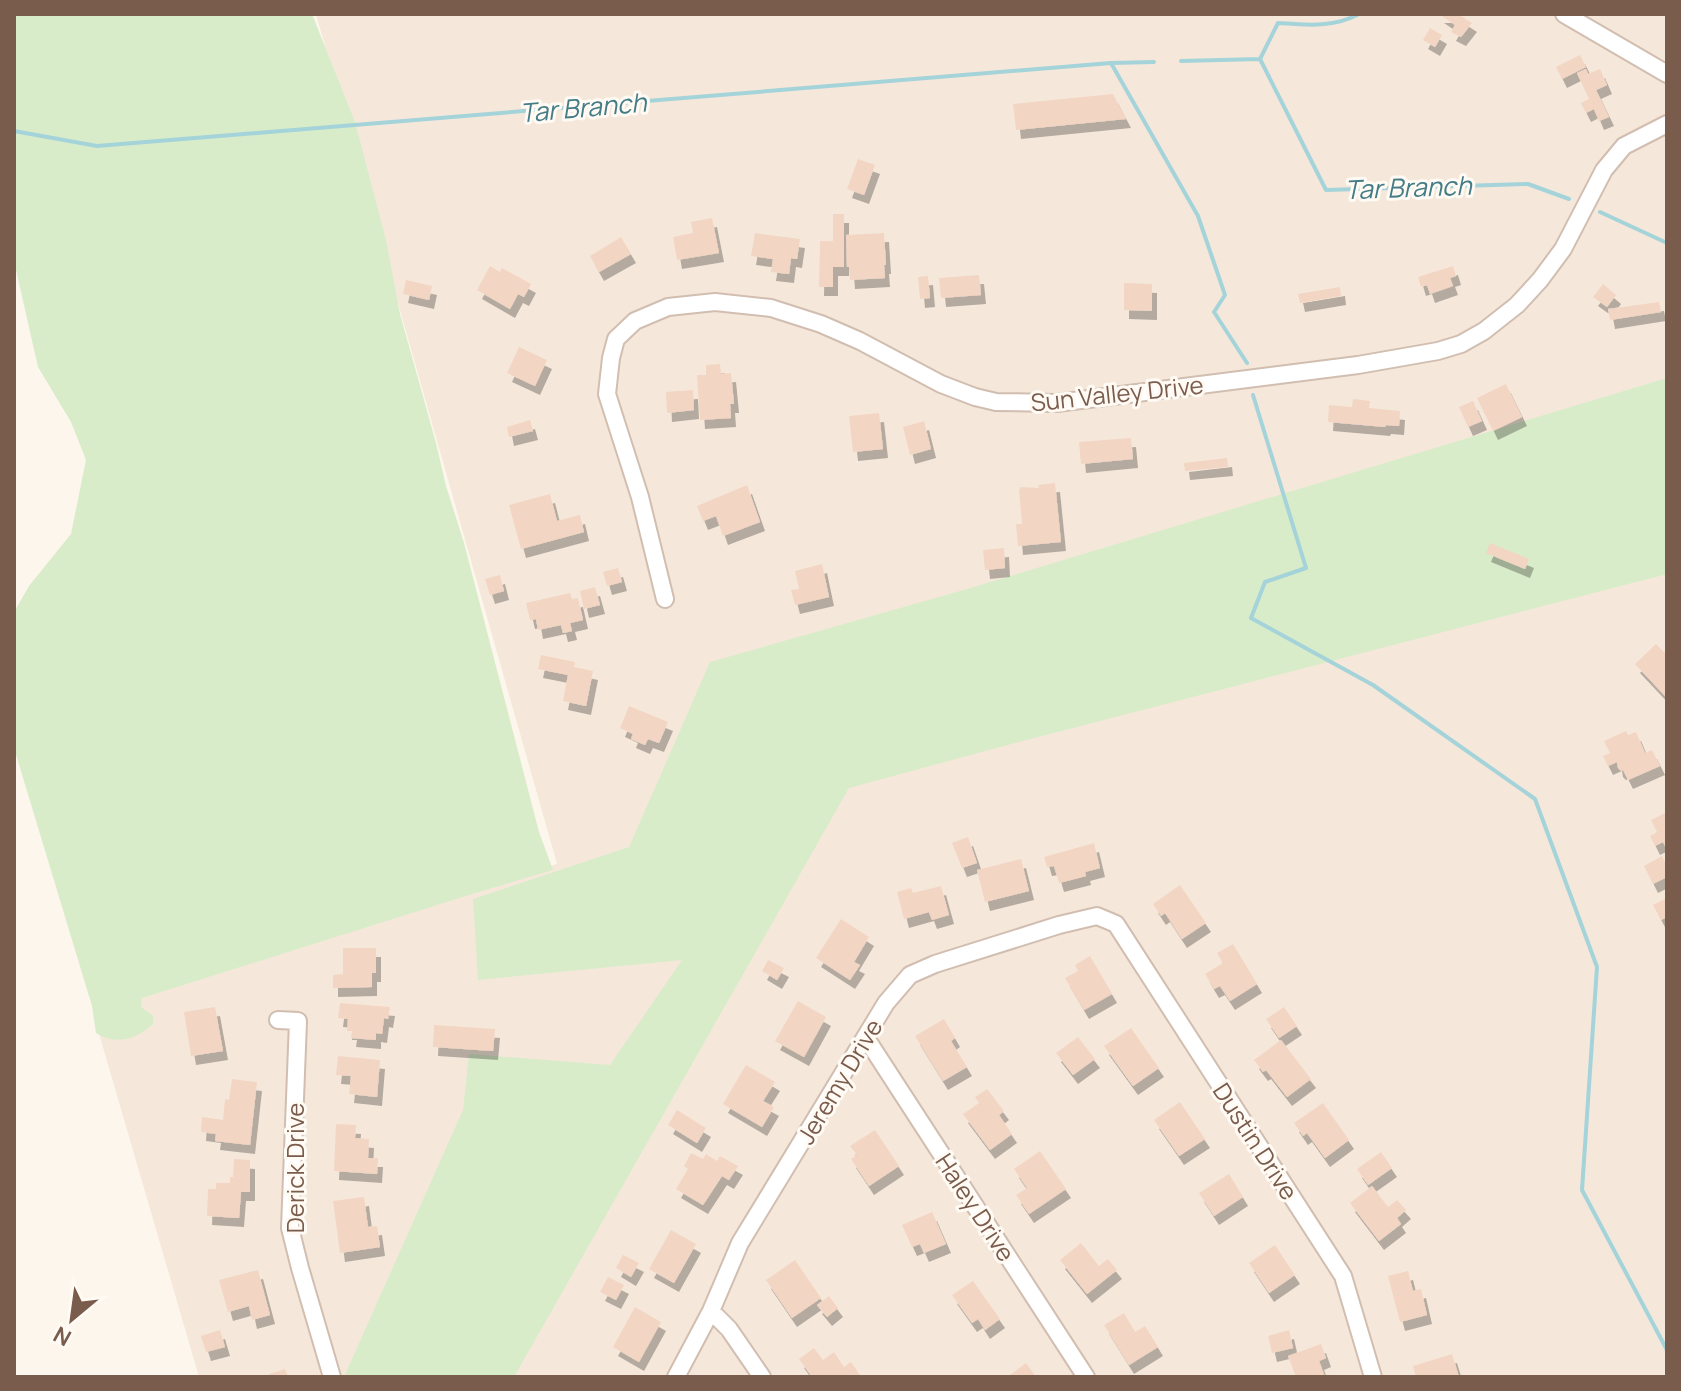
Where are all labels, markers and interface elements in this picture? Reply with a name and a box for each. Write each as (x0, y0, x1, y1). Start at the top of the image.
water label: Tar Branch (518, 83, 649, 130)
water label: Tar Branch (1344, 167, 1474, 207)
street label: Sun Valley Drive (1029, 368, 1205, 418)
street label: Jeremy Drive (789, 1012, 889, 1150)
street label: Dustin Drive (1206, 1076, 1306, 1206)
street label: Derick Drive (278, 1103, 311, 1233)
street label: Haley Drive (929, 1147, 1023, 1267)
north arrow (32, 1279, 112, 1359)
text: N (48, 1320, 76, 1353)

